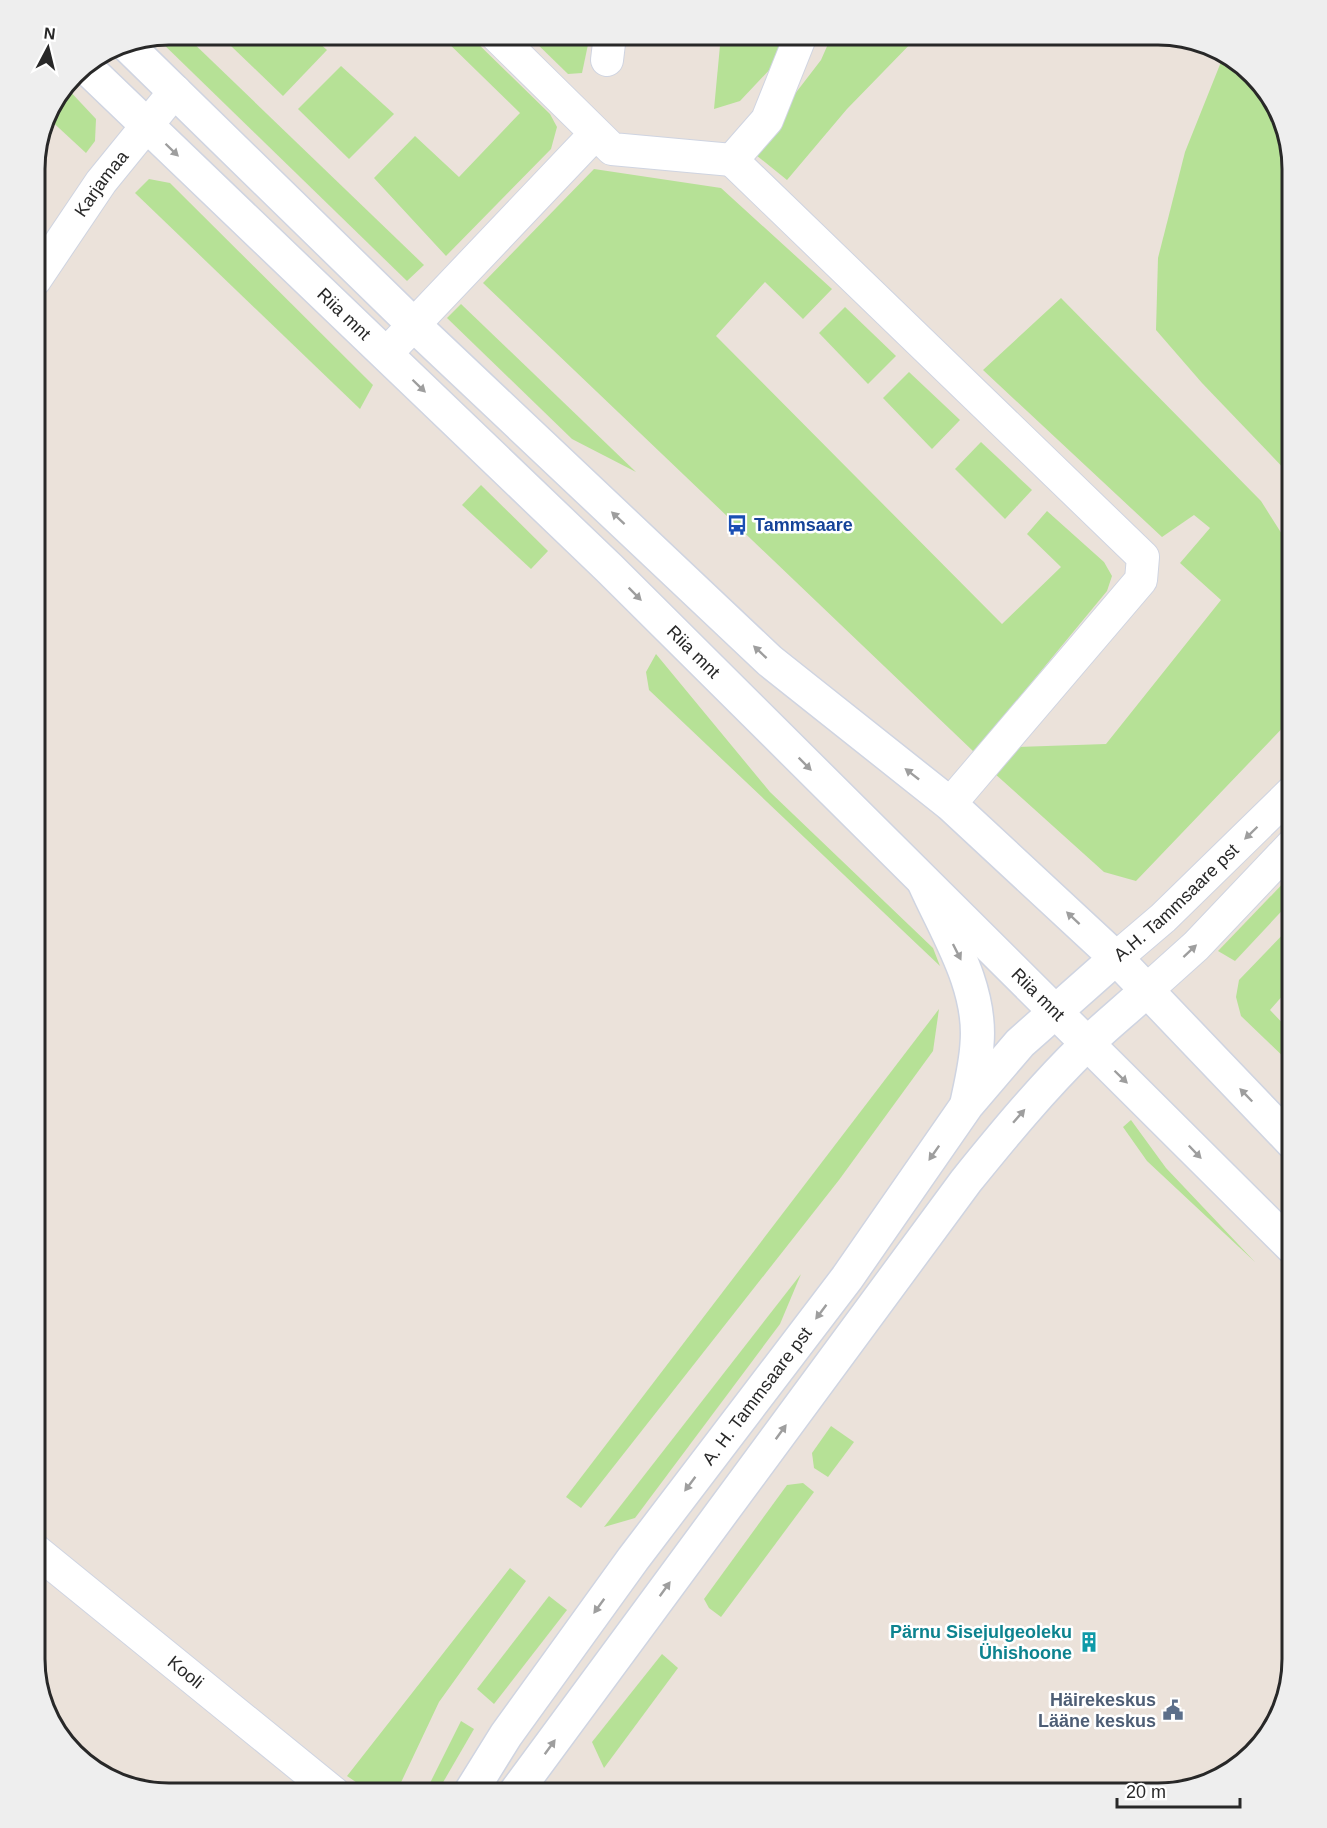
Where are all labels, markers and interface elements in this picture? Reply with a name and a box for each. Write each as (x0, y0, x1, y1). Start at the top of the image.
north arrow (18, 18, 78, 78)
text: N (43, 24, 57, 43)
one-way arrow (164, 142, 178, 156)
street label: Karjamaa (71, 146, 133, 221)
street label: Riia mnt (313, 284, 375, 344)
one-way arrow (411, 379, 426, 392)
one-way arrow (611, 511, 626, 525)
bus stop icon: Tammsaare (725, 513, 749, 537)
place label: Tammsaare (754, 515, 853, 535)
one-way arrow (628, 587, 643, 601)
street label: Riia mnt (663, 621, 724, 682)
one-way arrow (753, 645, 767, 659)
one-way arrow (798, 756, 812, 770)
one-way arrow (904, 767, 920, 780)
one-way arrow (1244, 825, 1258, 839)
street label: A.H. Tammsaare pst (1110, 840, 1243, 965)
one-way arrow (1066, 911, 1080, 925)
one-way arrow (952, 943, 962, 960)
one-way arrow (1183, 944, 1198, 958)
street label: Riia mnt (1008, 964, 1068, 1025)
one-way arrow (1113, 1069, 1127, 1083)
one-way arrow (1240, 1088, 1254, 1102)
one-way arrow (1012, 1109, 1025, 1124)
one-way arrow (1188, 1144, 1202, 1159)
one-way arrow (929, 1145, 940, 1161)
one-way arrow (815, 1304, 827, 1320)
street label: A. H. Tammsaare pst (698, 1323, 816, 1469)
one-way arrow (774, 1425, 786, 1440)
one-way arrow (684, 1476, 696, 1491)
one-way arrow (659, 1582, 671, 1598)
one-way arrow (593, 1598, 605, 1614)
place label: Pärnu Sisejulgeoleku Ühishoone (890, 1622, 1072, 1663)
building icon: Pärnu Sisejulgeoleku Ühishoone (1077, 1630, 1101, 1654)
street label: Kooli (164, 1652, 207, 1693)
place label: Häirekeskus Lääne keskus (1038, 1690, 1156, 1731)
public building icon: Häirekeskus Lääne keskus (1161, 1698, 1185, 1722)
one-way arrow (544, 1739, 556, 1755)
scale bar (1117, 1771, 1240, 1809)
text: 20 m (1126, 1782, 1166, 1802)

